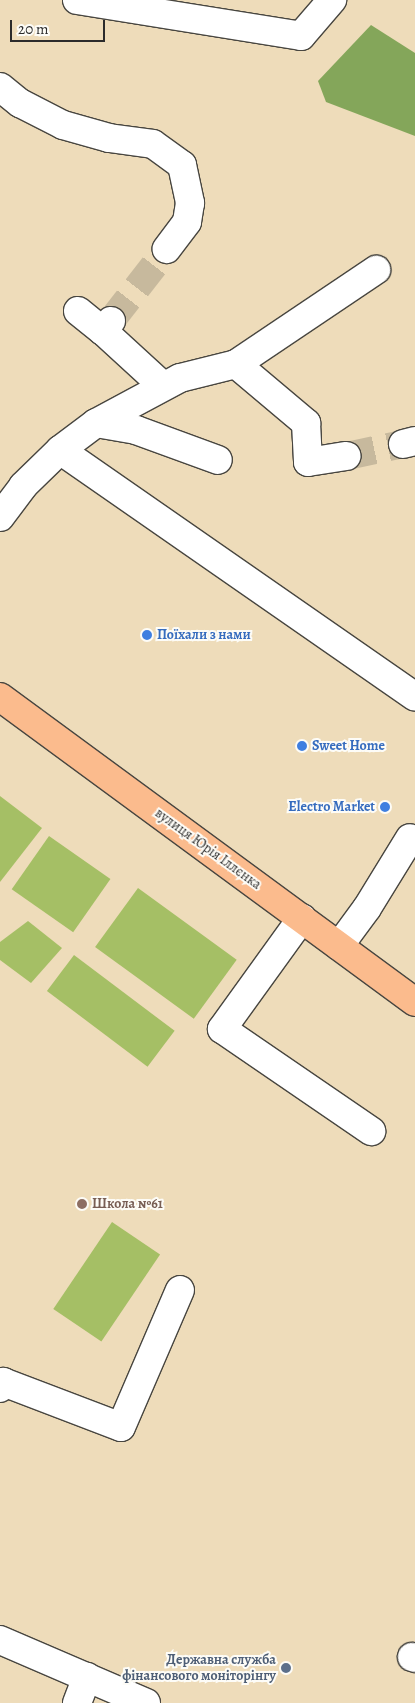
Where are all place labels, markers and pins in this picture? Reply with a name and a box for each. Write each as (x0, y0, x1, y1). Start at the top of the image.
place label: Поїхали з нами (157, 627, 251, 643)
marker: Поїхали з нами (141, 629, 153, 641)
place label: Sweet Home (312, 738, 385, 754)
marker: Sweet Home (296, 740, 308, 752)
place label: Electro Market (288, 799, 375, 815)
marker: Electro Market (379, 801, 391, 813)
place label: Школа №61 (92, 1196, 163, 1212)
marker: Школа №61 (76, 1198, 88, 1210)
place label: Державна служба фінансового моніторінгу (122, 1652, 276, 1684)
marker: Державна служба фінансового моніторінгу (280, 1662, 292, 1674)

